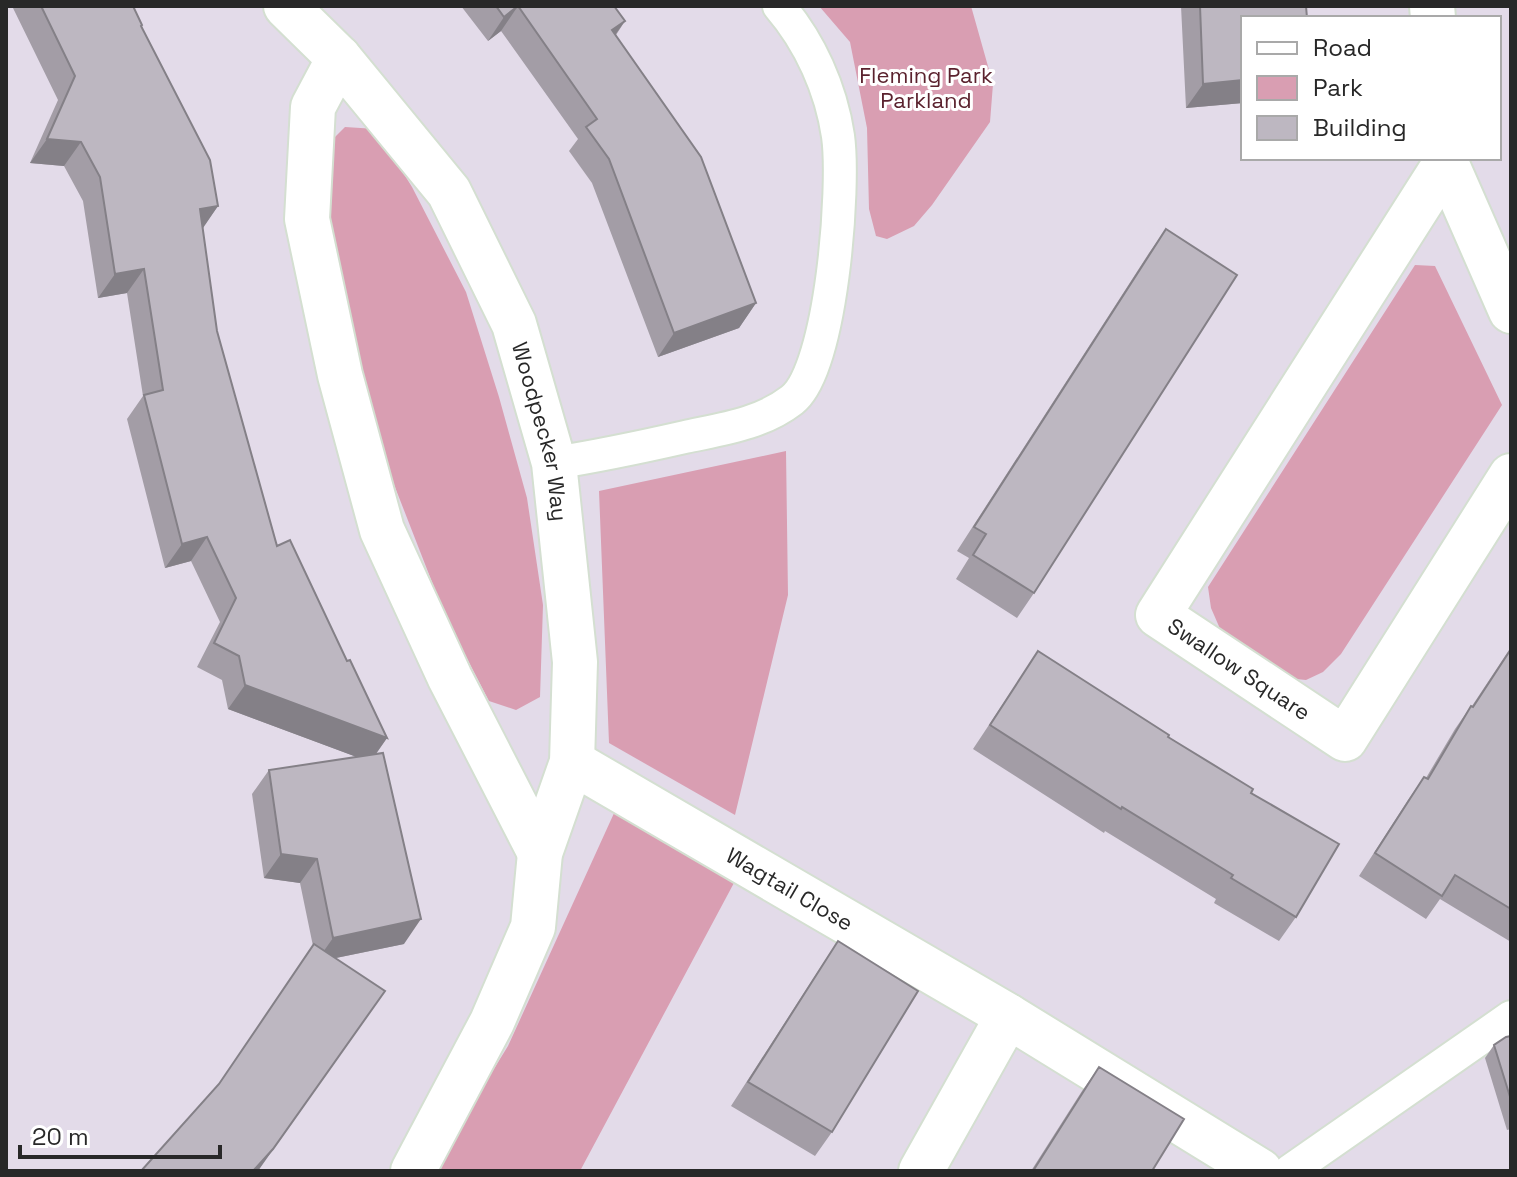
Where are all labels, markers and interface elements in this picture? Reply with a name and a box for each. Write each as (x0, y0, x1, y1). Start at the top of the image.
legend (1241, 16, 1501, 160)
text: Road (1313, 32, 1372, 63)
park label: Fleming Park Parkland (859, 61, 993, 114)
text: Park (1313, 72, 1363, 103)
text: Building (1313, 112, 1407, 143)
street label: Woodpecker Way (506, 339, 574, 523)
street label: Swallow Square (1162, 611, 1316, 726)
street label: Wagtail Close (721, 841, 858, 937)
scale bar (20, 1109, 220, 1159)
text: 20 m (32, 1121, 89, 1152)

